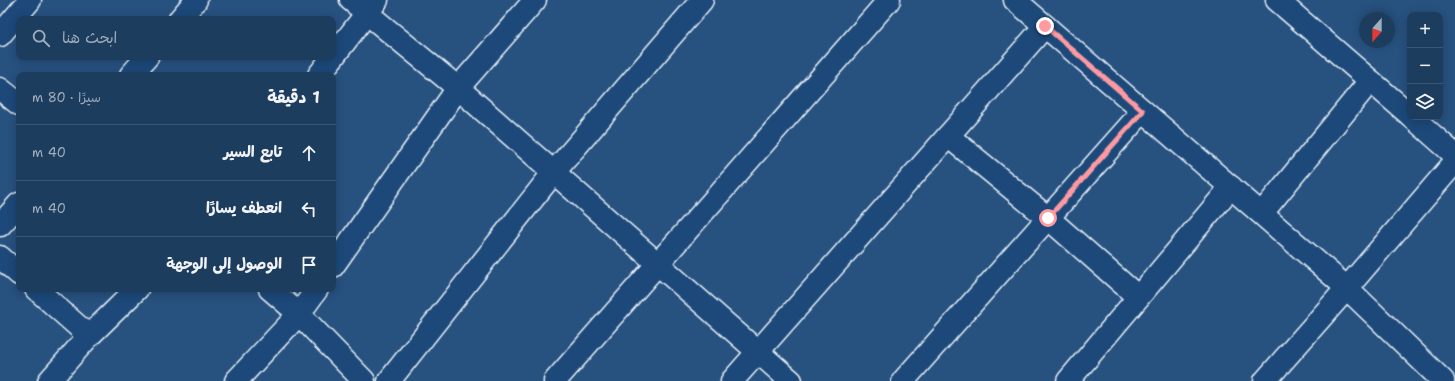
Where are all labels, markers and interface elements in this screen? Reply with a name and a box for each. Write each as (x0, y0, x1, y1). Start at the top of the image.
north arrow (1359, 12, 1395, 48)
map controls (1407, 12, 1443, 120)
button: + (1407, 12, 1443, 48)
search box (16, 16, 336, 60)
route end (1036, 17, 1054, 35)
icon: search (30, 27, 52, 49)
text: ابحث هنا (62, 28, 117, 48)
button: − (1407, 48, 1443, 84)
button: layers (1407, 84, 1443, 120)
text: 1 دقيقة (267, 86, 320, 108)
text: سيرًا · 80 m (32, 89, 101, 106)
text: تابع السير (223, 142, 282, 162)
icon: ahead (298, 142, 320, 164)
text: 40 m (32, 144, 66, 161)
text: انعطف يسارًا (206, 198, 282, 218)
icon: left (298, 198, 320, 220)
text: 40 m (32, 200, 66, 217)
route start (1039, 209, 1057, 227)
text: الوصول إلى الوجهة (166, 254, 282, 274)
icon: arrive (298, 254, 320, 276)

